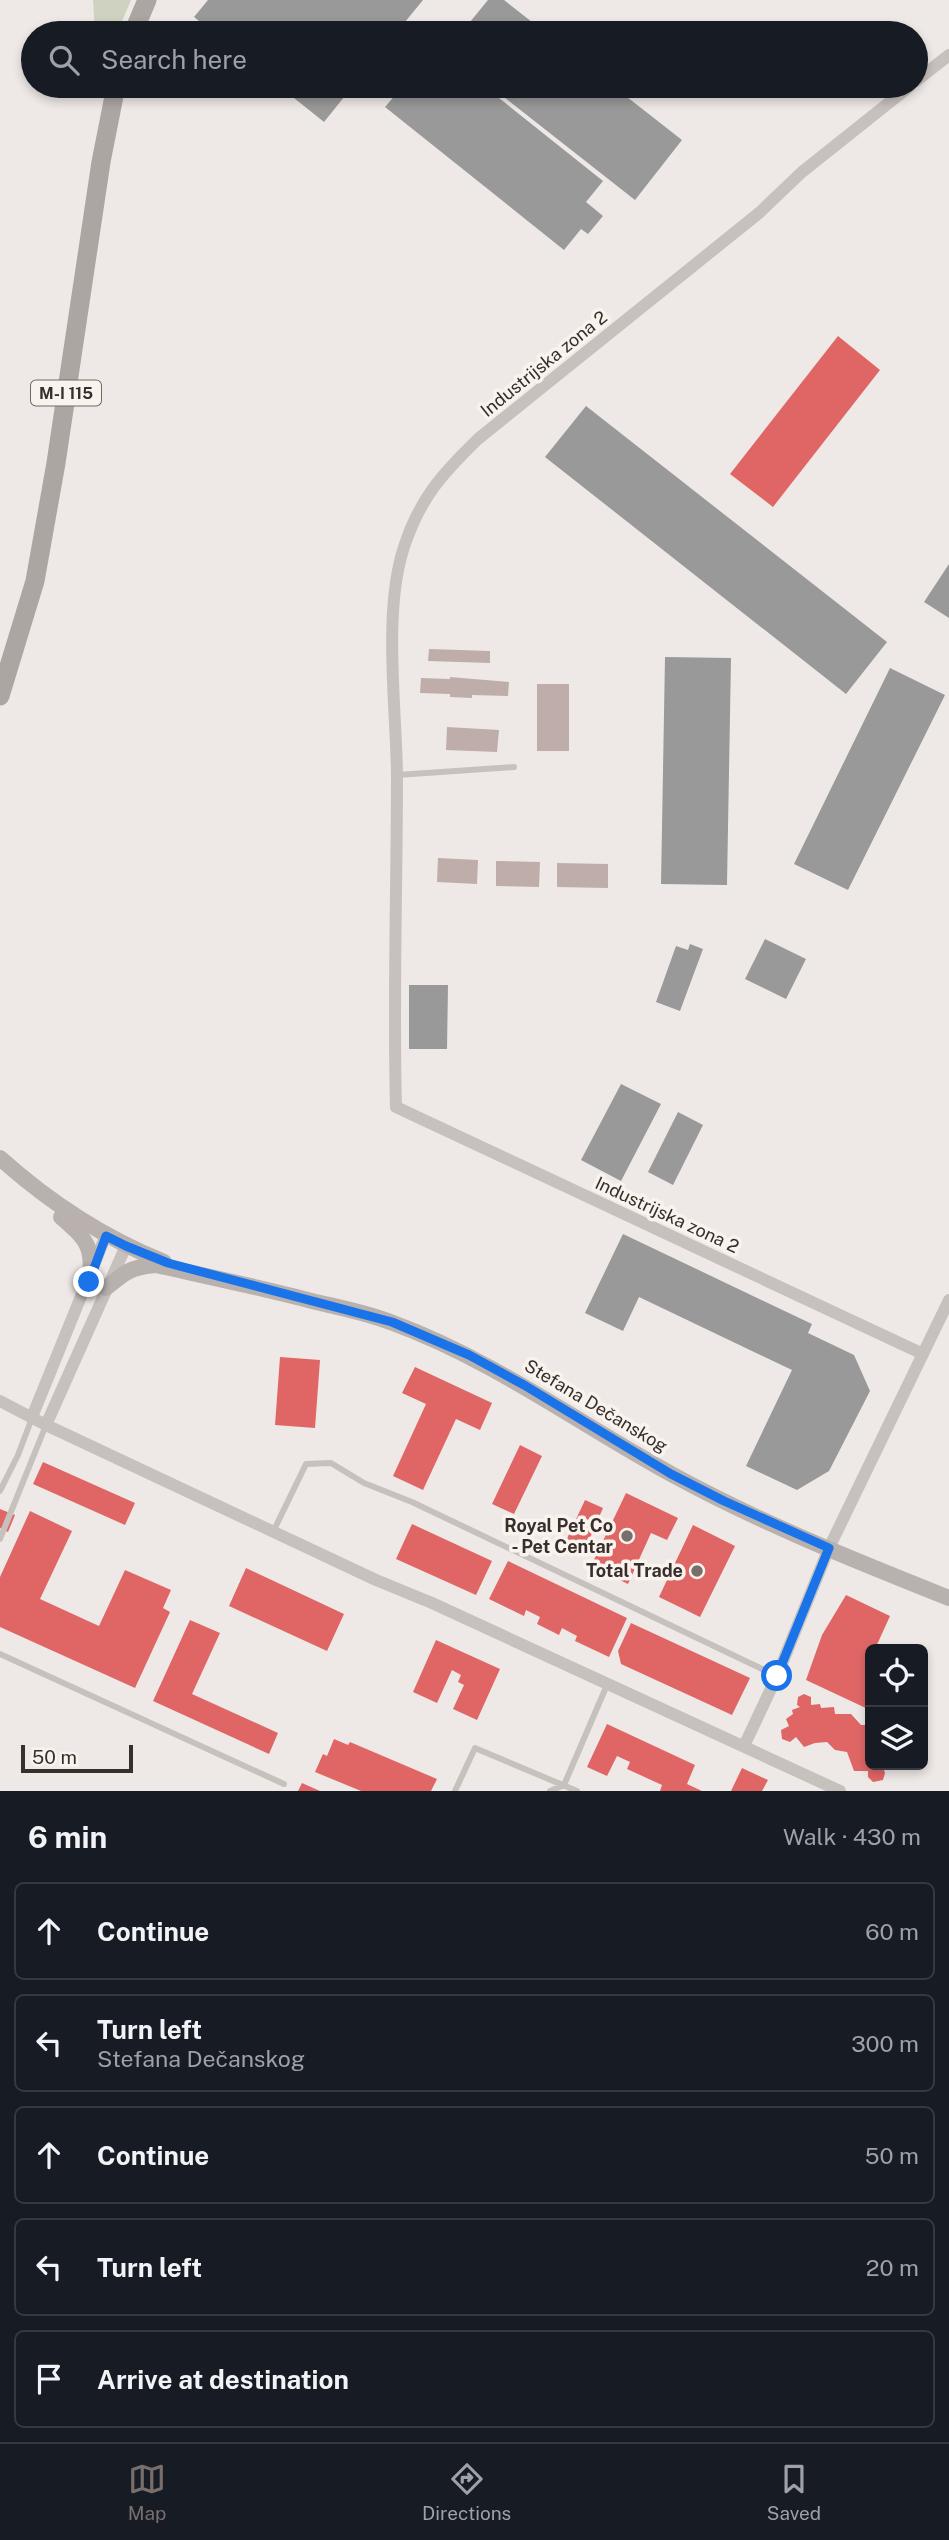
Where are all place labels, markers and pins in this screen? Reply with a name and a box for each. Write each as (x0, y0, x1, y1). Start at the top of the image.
place label: Royal Pet Co - Pet Centar (504, 1515, 614, 1557)
marker: Royal Pet Co - Pet Centar (619, 1528, 635, 1544)
place label: Total Trade (586, 1560, 683, 1581)
marker: Total Trade (689, 1563, 705, 1579)

